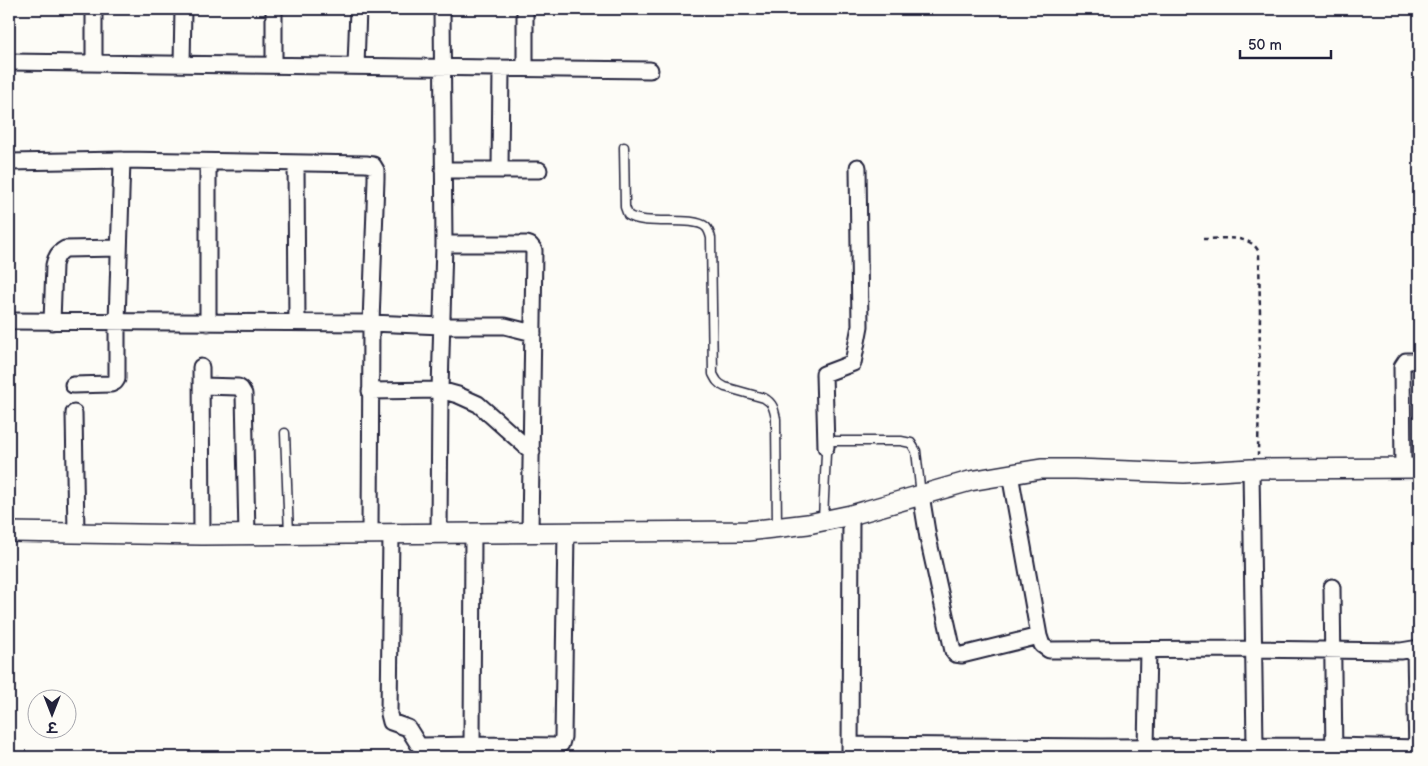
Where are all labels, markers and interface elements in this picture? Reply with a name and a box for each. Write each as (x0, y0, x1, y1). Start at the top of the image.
scale bar (1240, 28, 1332, 60)
text: 50 m (1248, 36, 1282, 55)
north arrow (28, 688, 78, 738)
text: उ (46, 718, 59, 735)

